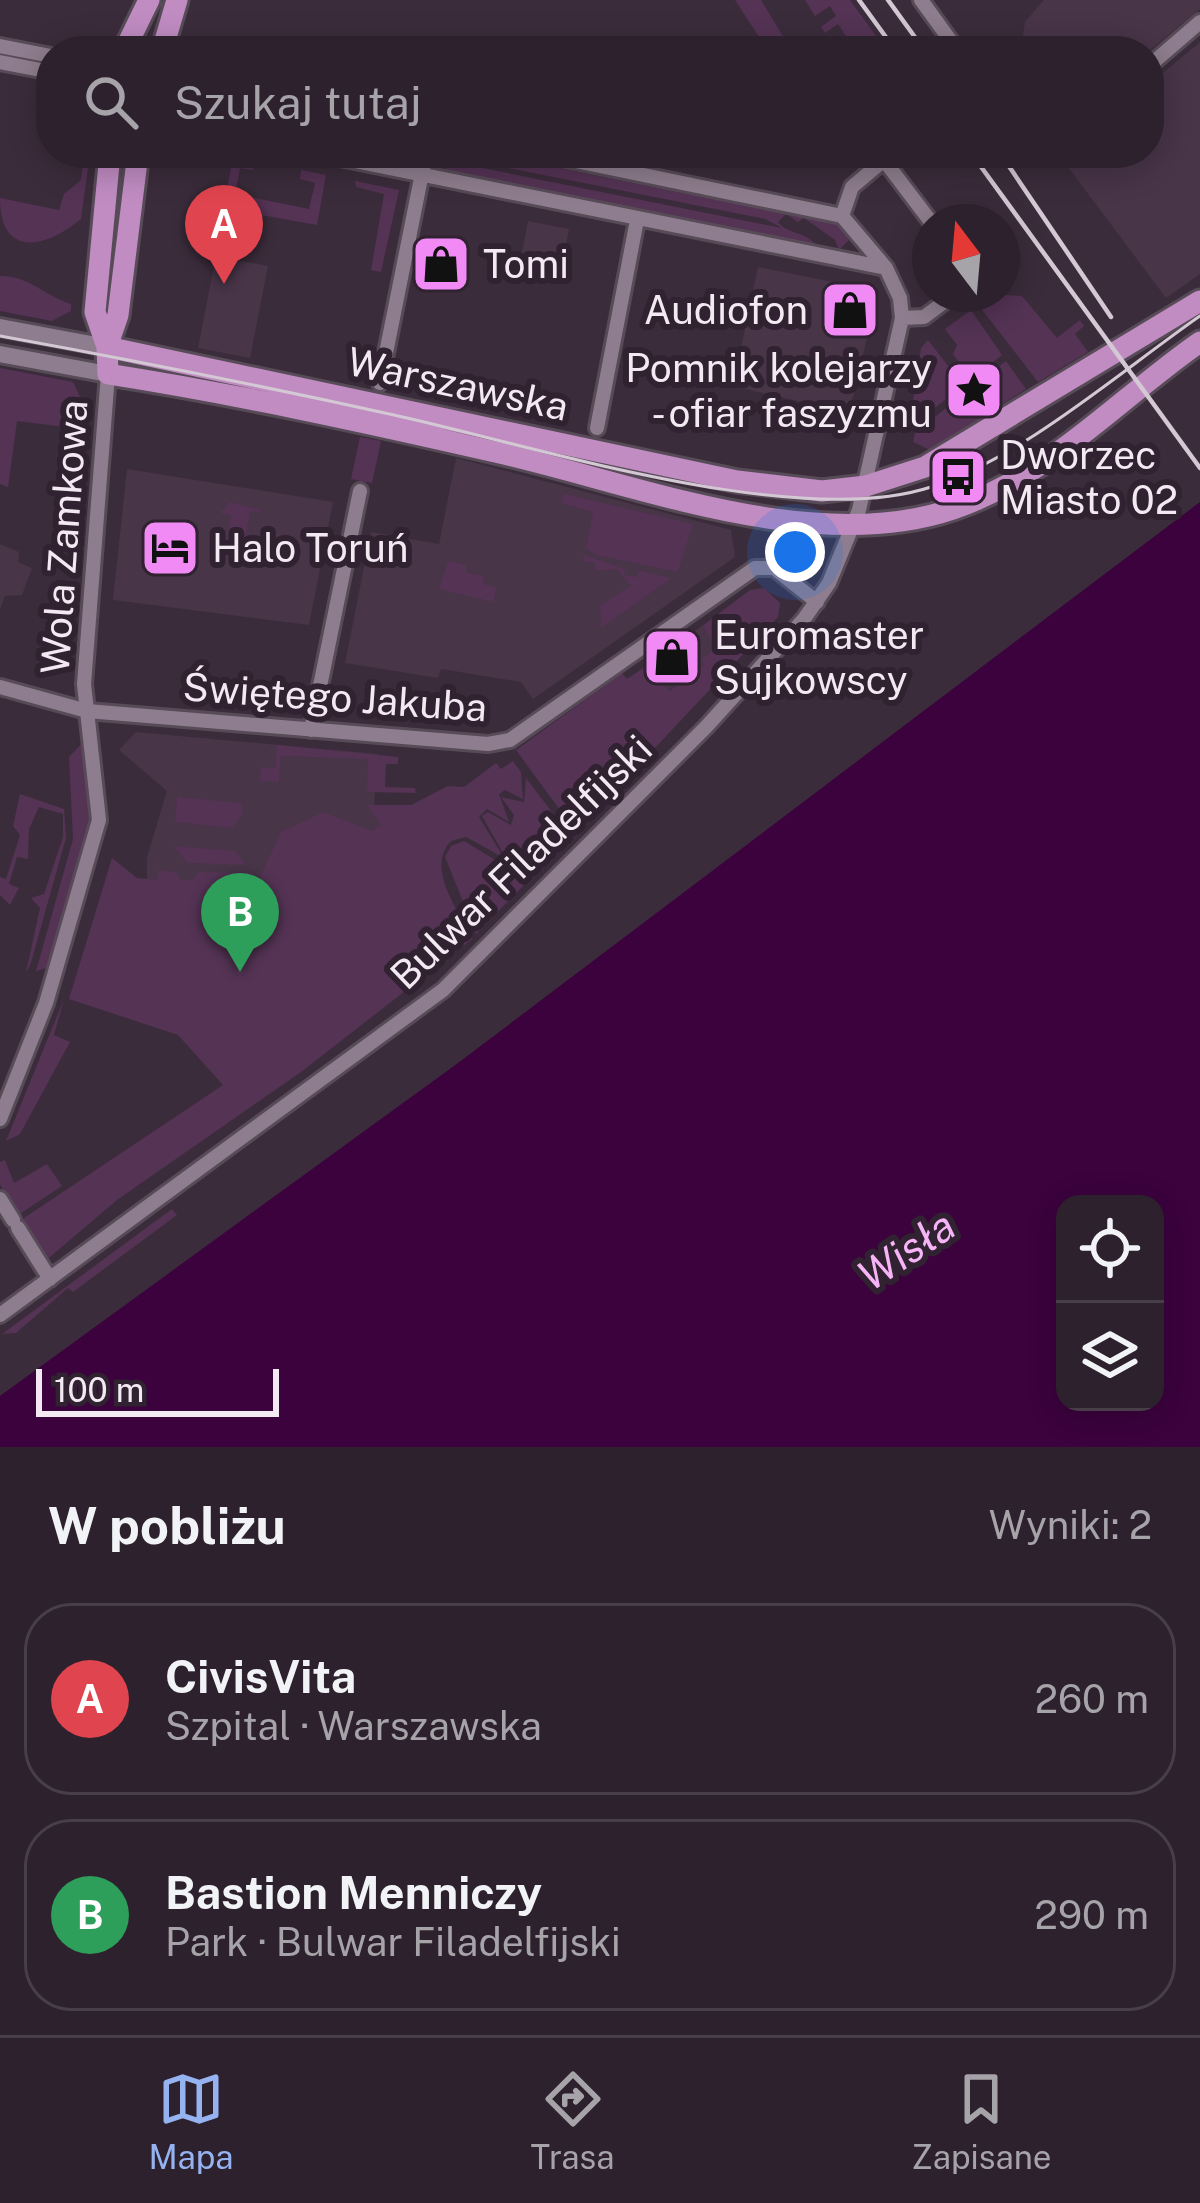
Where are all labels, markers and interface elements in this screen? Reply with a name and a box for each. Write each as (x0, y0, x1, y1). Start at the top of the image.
search box (36, 36, 1164, 168)
icon: search (78, 69, 144, 135)
text: Szukaj tutaj (174, 76, 422, 129)
pin: A (185, 185, 263, 284)
north arrow (912, 204, 1020, 312)
shop icon: Tomi (410, 233, 472, 295)
place label: Tomi (483, 241, 569, 287)
shop icon: Audiofon (819, 279, 881, 341)
place label: Audiofon (644, 287, 808, 333)
street label: Warszawska (343, 338, 573, 430)
place label: Pomnik kolejarzy - ofiar faszyzmu (625, 345, 932, 436)
place icon: Pomnik kolejarzy - ofiar faszyzmu (943, 359, 1005, 421)
street label: Wola Zamkowa (31, 398, 97, 676)
place label: Dworzec Miasto 02 (1000, 432, 1178, 523)
bus stop icon: Dworzec Miasto 02 (927, 446, 989, 508)
hotel icon: Halo Toruń (139, 517, 201, 579)
your location (765, 522, 825, 582)
place label: Halo Toruń (212, 525, 409, 571)
place label: Euromaster Sujkowscy (714, 612, 924, 703)
shop icon: Euromaster Sujkowscy (641, 626, 703, 688)
street label: Świętego Jakuba (181, 662, 489, 731)
street label: Bulwar Filadelfijski (381, 726, 661, 998)
pin: B (201, 873, 279, 972)
map controls (1056, 1195, 1164, 1411)
button: locate (1056, 1195, 1164, 1303)
water label: Wisła (848, 1200, 964, 1300)
button: layers (1056, 1303, 1164, 1411)
scale bar (36, 1363, 279, 1416)
text: 100 m (54, 1371, 144, 1409)
text: W pobliżu (48, 1496, 286, 1555)
text: Wyniki: 2 (989, 1502, 1152, 1548)
text: CivisVita (165, 1650, 356, 1703)
text: A (76, 1676, 104, 1722)
text: 260 m (1035, 1676, 1149, 1722)
text: Szpital · Warszawska (165, 1703, 542, 1749)
text: Bastion Menniczy (165, 1866, 542, 1919)
text: B (77, 1892, 103, 1938)
text: 290 m (1035, 1892, 1149, 1938)
text: Park · Bulwar Filadelfijski (165, 1919, 621, 1965)
tab: Mapa (149, 2066, 234, 2176)
tab: Trasa (531, 2066, 614, 2176)
tab: Zapisane (911, 2066, 1051, 2176)

